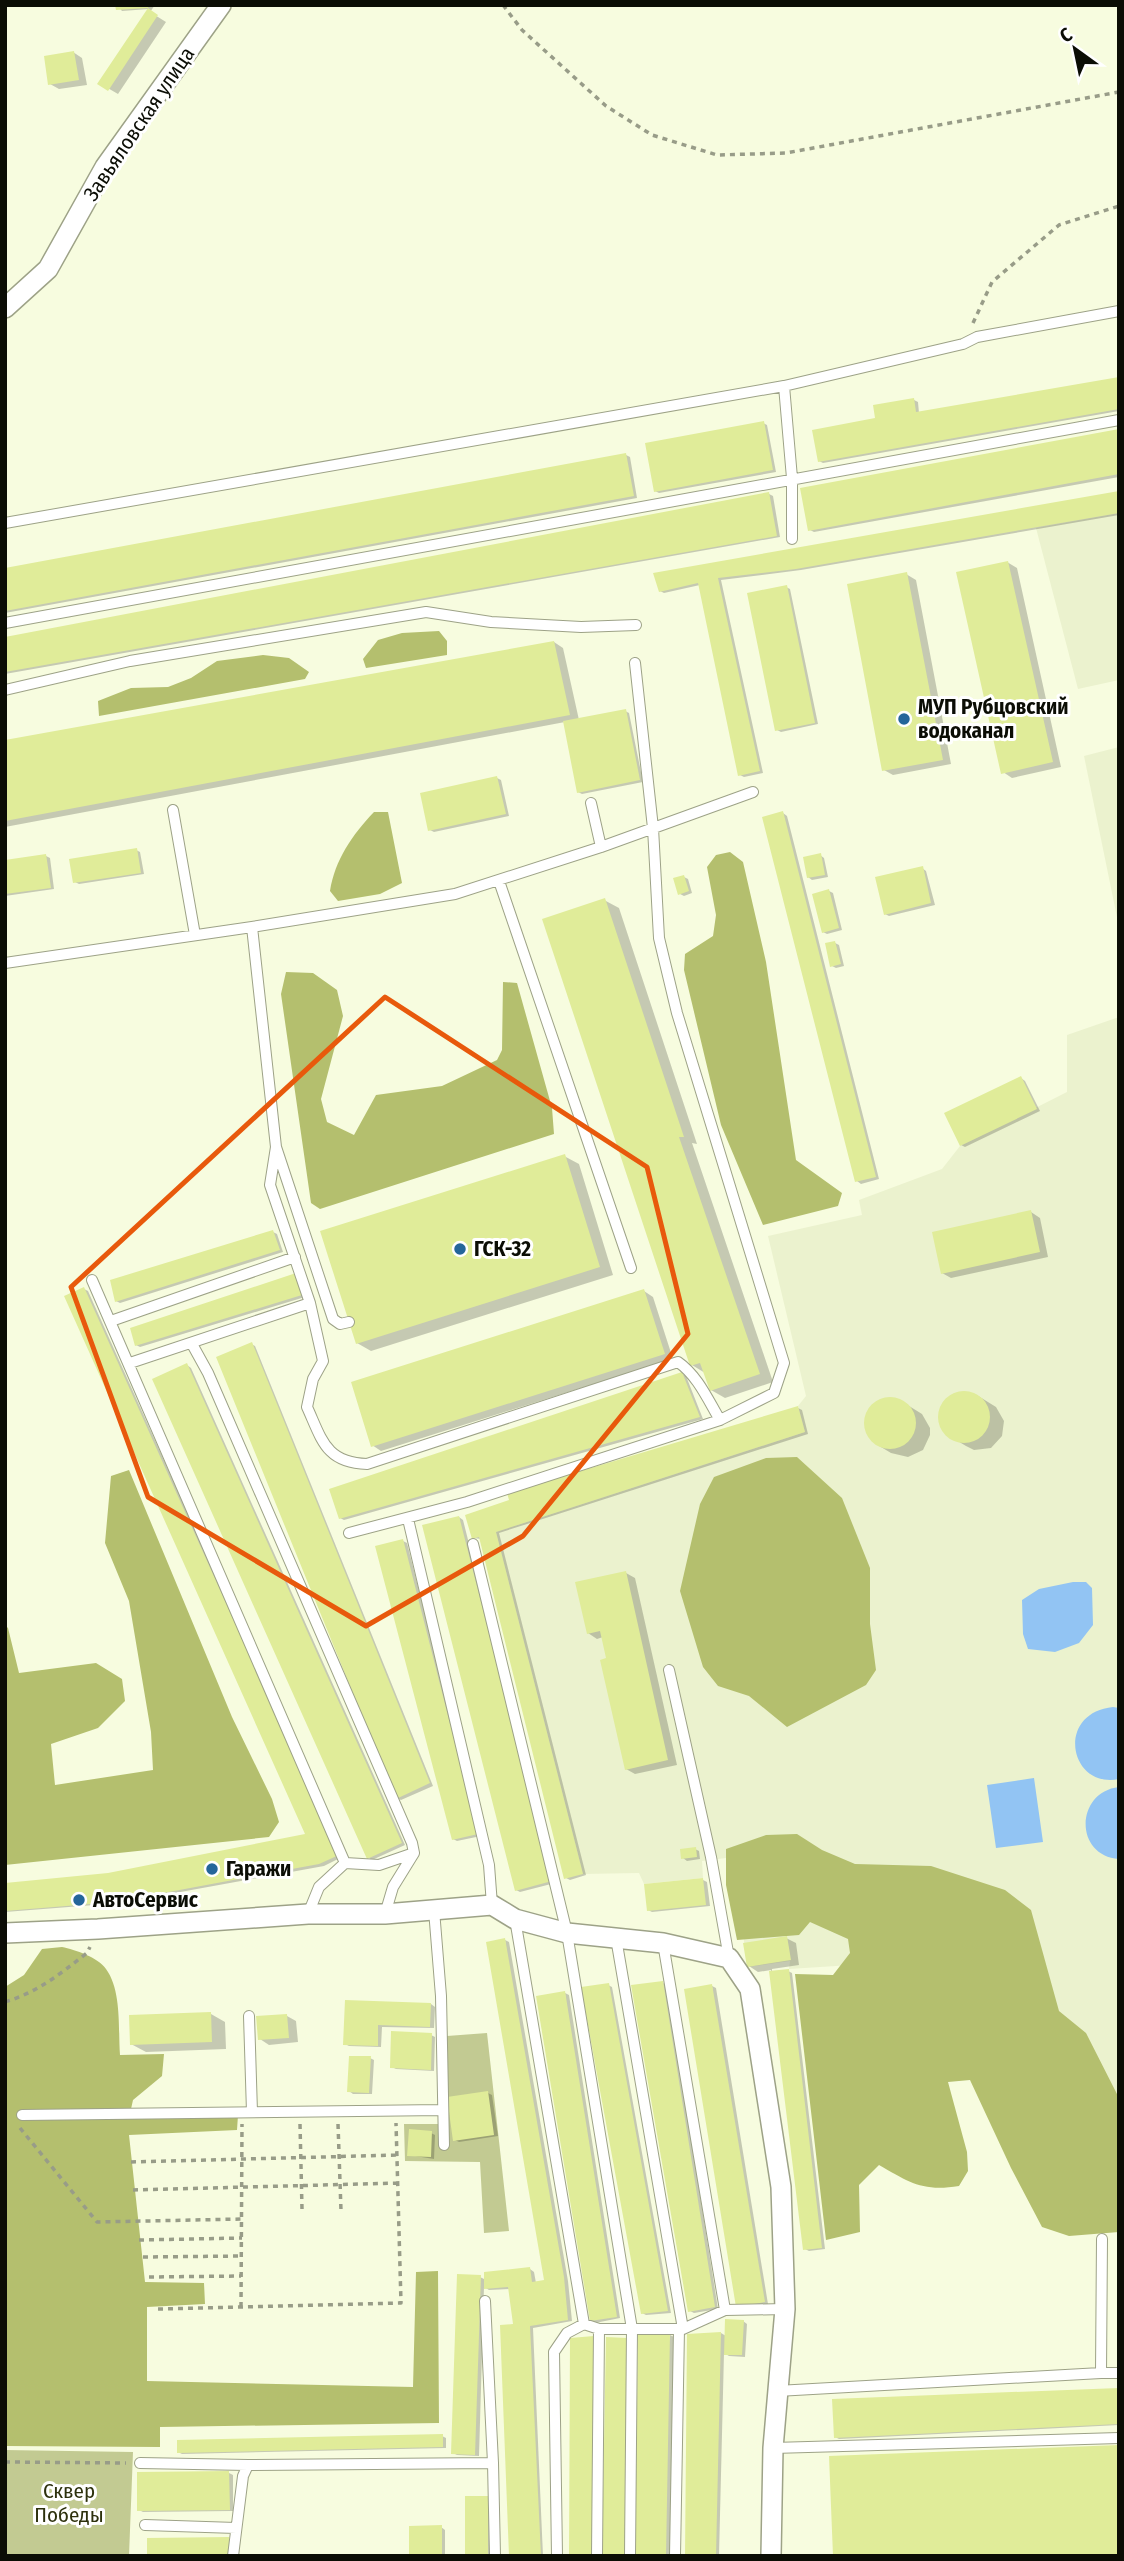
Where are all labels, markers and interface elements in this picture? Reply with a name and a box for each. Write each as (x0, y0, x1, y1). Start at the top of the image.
north arrow (1040, 14, 1110, 84)
text: С (1056, 23, 1076, 48)
street label: Завьяловская улица (78, 42, 200, 206)
place label: МУП Рубцовский водоканал (918, 694, 1068, 744)
marker: МУП Рубцовский водоканал (896, 711, 912, 727)
place label: ГСК-32 (474, 1236, 531, 1262)
marker: ГСК-32 (452, 1241, 468, 1257)
place label: Гаражи (226, 1856, 291, 1882)
marker: Гаражи (204, 1861, 220, 1877)
place label: АвтоСервис (92, 1887, 199, 1913)
marker: АвтоСервис (71, 1892, 87, 1908)
park label: Сквер Победы (34, 2478, 104, 2528)

